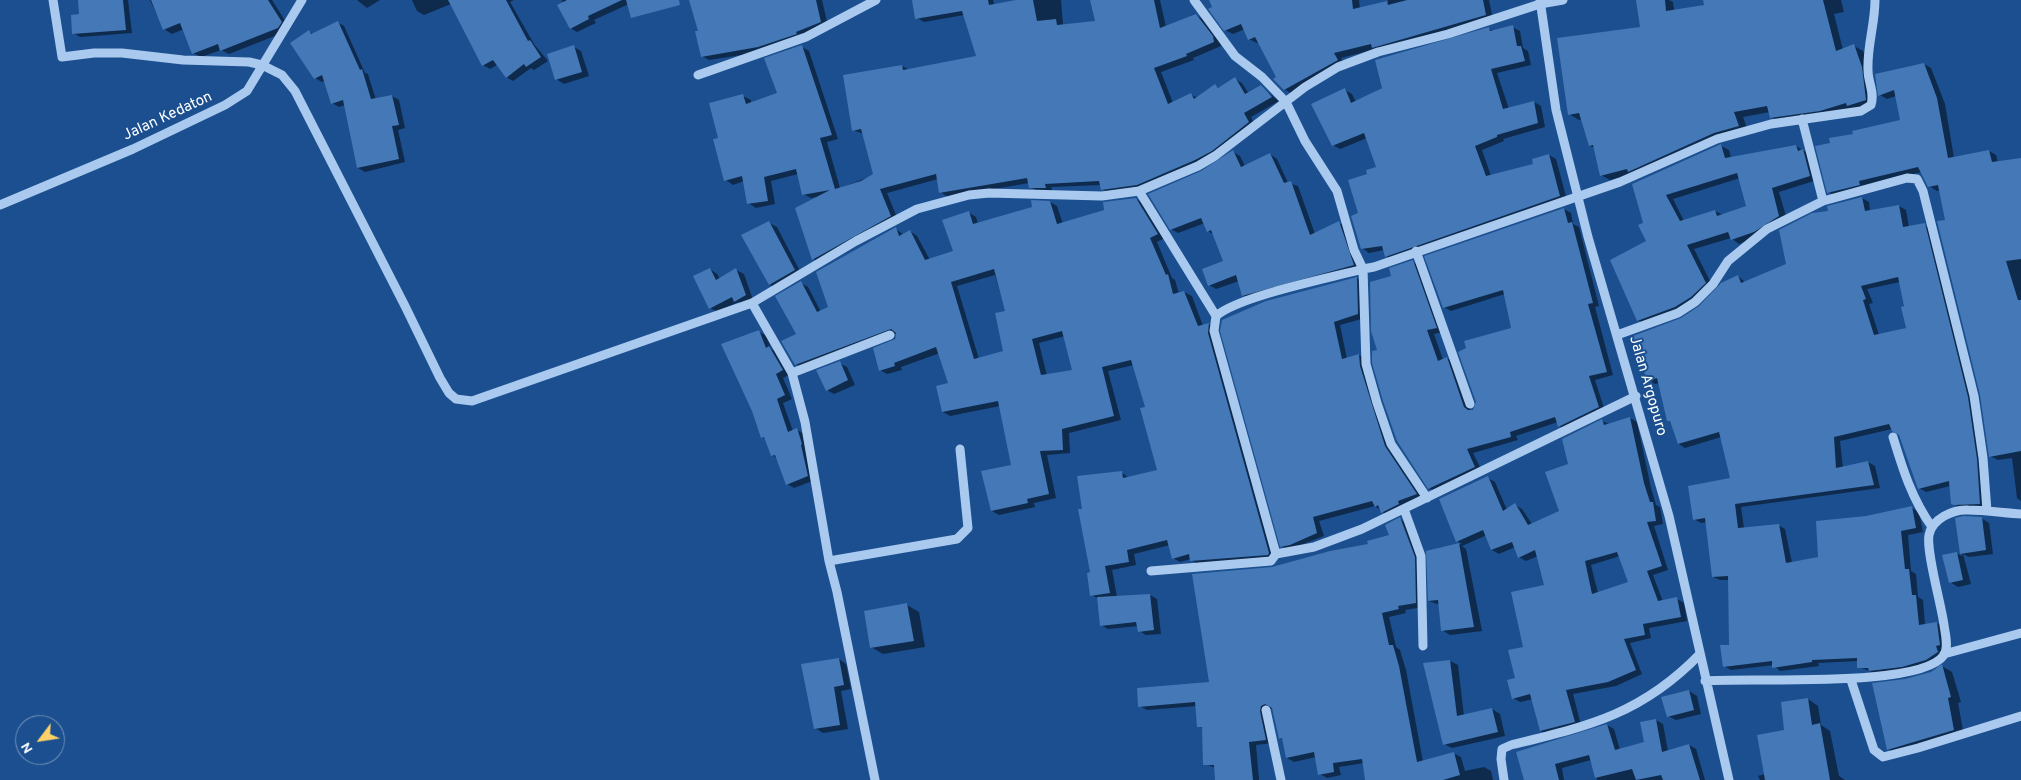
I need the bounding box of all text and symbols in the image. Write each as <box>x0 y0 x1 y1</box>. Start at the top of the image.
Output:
street label: Jalan Kedaton <box>121 88 215 146</box>
street label: Jalan Argopuro <box>1624 334 1670 438</box>
north arrow <box>15 715 65 765</box>
text: N <box>18 739 37 756</box>

